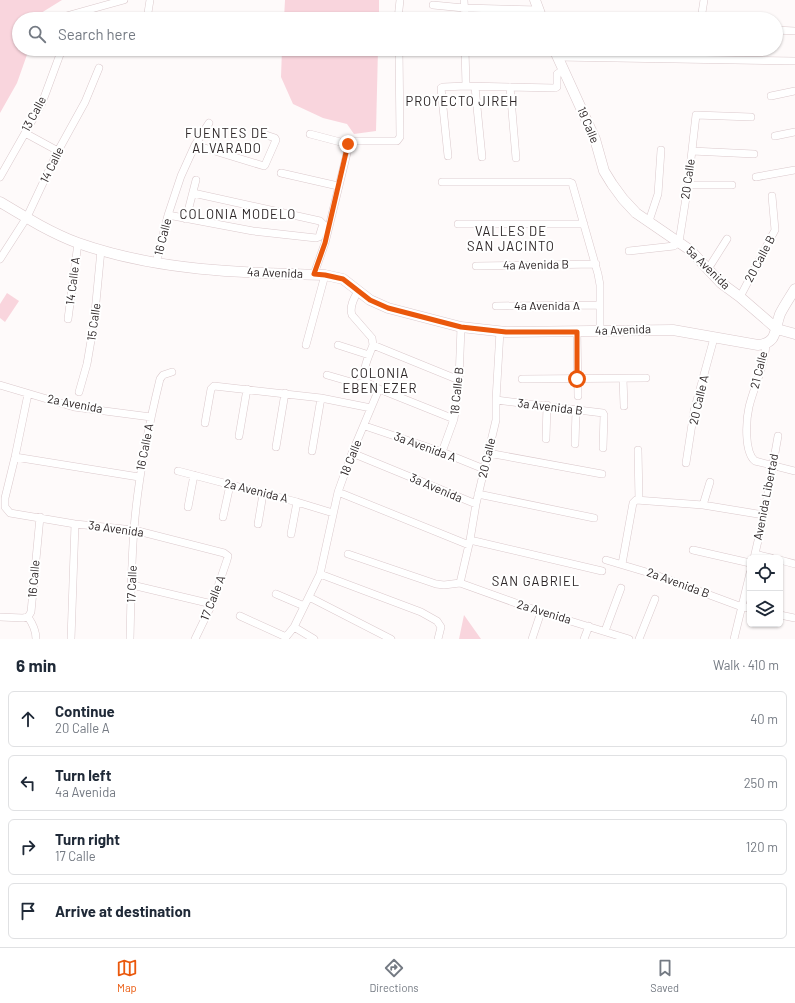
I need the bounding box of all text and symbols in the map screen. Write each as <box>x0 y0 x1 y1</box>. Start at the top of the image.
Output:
search box <box>12 12 783 56</box>
icon: search <box>26 23 48 45</box>
text: Search here <box>58 25 136 43</box>
street label: 13 Calle <box>18 93 48 134</box>
district label: PROYECTO JIREH <box>405 93 519 109</box>
street label: 19 Calle <box>575 104 603 145</box>
district label: FUENTES DE ALVARADO <box>185 125 269 156</box>
route end <box>339 135 357 153</box>
street label: 14 Calle <box>36 144 66 185</box>
street label: 20 Calle <box>677 158 697 200</box>
district label: COLONIA MODELO <box>180 206 296 222</box>
street label: 16 Calle <box>151 217 173 257</box>
district label: VALLES DE SAN JACINTO <box>467 223 555 254</box>
street label: 20 Calle B <box>741 233 777 284</box>
street label: 5a Avenida <box>684 243 734 292</box>
street label: 14 Calle A <box>62 256 82 306</box>
street label: 4a Avenida B <box>503 256 569 272</box>
street label: 4a Avenida <box>247 264 303 280</box>
street label: 4a Avenida A <box>514 298 580 312</box>
street label: 15 Calle <box>83 302 103 342</box>
street label: 4a Avenida <box>595 321 651 337</box>
street label: 21 Calle <box>747 350 769 390</box>
district label: COLONIA EBEN EZER <box>342 365 418 396</box>
street label: 18 Calle B <box>447 366 465 416</box>
route start <box>568 370 586 388</box>
street label: 20 Calle A <box>686 374 711 426</box>
street label: 2a Avenida <box>46 391 104 415</box>
street label: 3a Avenida B <box>517 395 584 417</box>
street label: 16 Calle A <box>133 422 155 472</box>
street label: 3a Avenida A <box>392 428 458 464</box>
street label: 20 Calle <box>475 436 497 479</box>
street label: 18 Calle <box>336 437 364 478</box>
street label: Avenida Libertad <box>750 452 780 541</box>
street label: 3a Avenida <box>408 470 465 504</box>
street label: 2a Avenida A <box>223 475 290 505</box>
street label: 3a Avenida <box>88 517 145 539</box>
map controls <box>747 555 783 627</box>
button: locate <box>747 555 783 591</box>
street label: 16 Calle <box>24 559 42 598</box>
street label: 2a Avenida B <box>645 564 712 600</box>
street label: 17 Calle <box>123 565 139 603</box>
street label: 17 Calle A <box>197 573 227 622</box>
district label: SAN GABRIEL <box>492 573 580 589</box>
button: layers <box>747 591 783 627</box>
street label: 2a Avenida <box>515 596 573 626</box>
text: 6 min <box>16 655 56 675</box>
text: Walk · 410 m <box>713 657 779 673</box>
text: Continue <box>55 702 115 720</box>
icon: ahead <box>17 708 39 730</box>
text: 40 m <box>750 711 778 727</box>
text: 20 Calle A <box>55 720 110 736</box>
text: Turn left <box>55 766 111 784</box>
icon: left <box>17 772 39 794</box>
text: 250 m <box>744 775 778 791</box>
text: 4a Avenida <box>55 784 116 800</box>
text: Turn right <box>55 830 120 848</box>
icon: right <box>17 836 39 858</box>
text: 120 m <box>746 839 778 855</box>
text: 17 Calle <box>55 848 96 864</box>
icon: arrive <box>17 900 39 922</box>
text: Arrive at destination <box>55 902 191 920</box>
tab: Map <box>116 957 138 994</box>
tab: Directions <box>369 957 419 994</box>
tab: Saved <box>650 957 679 994</box>

